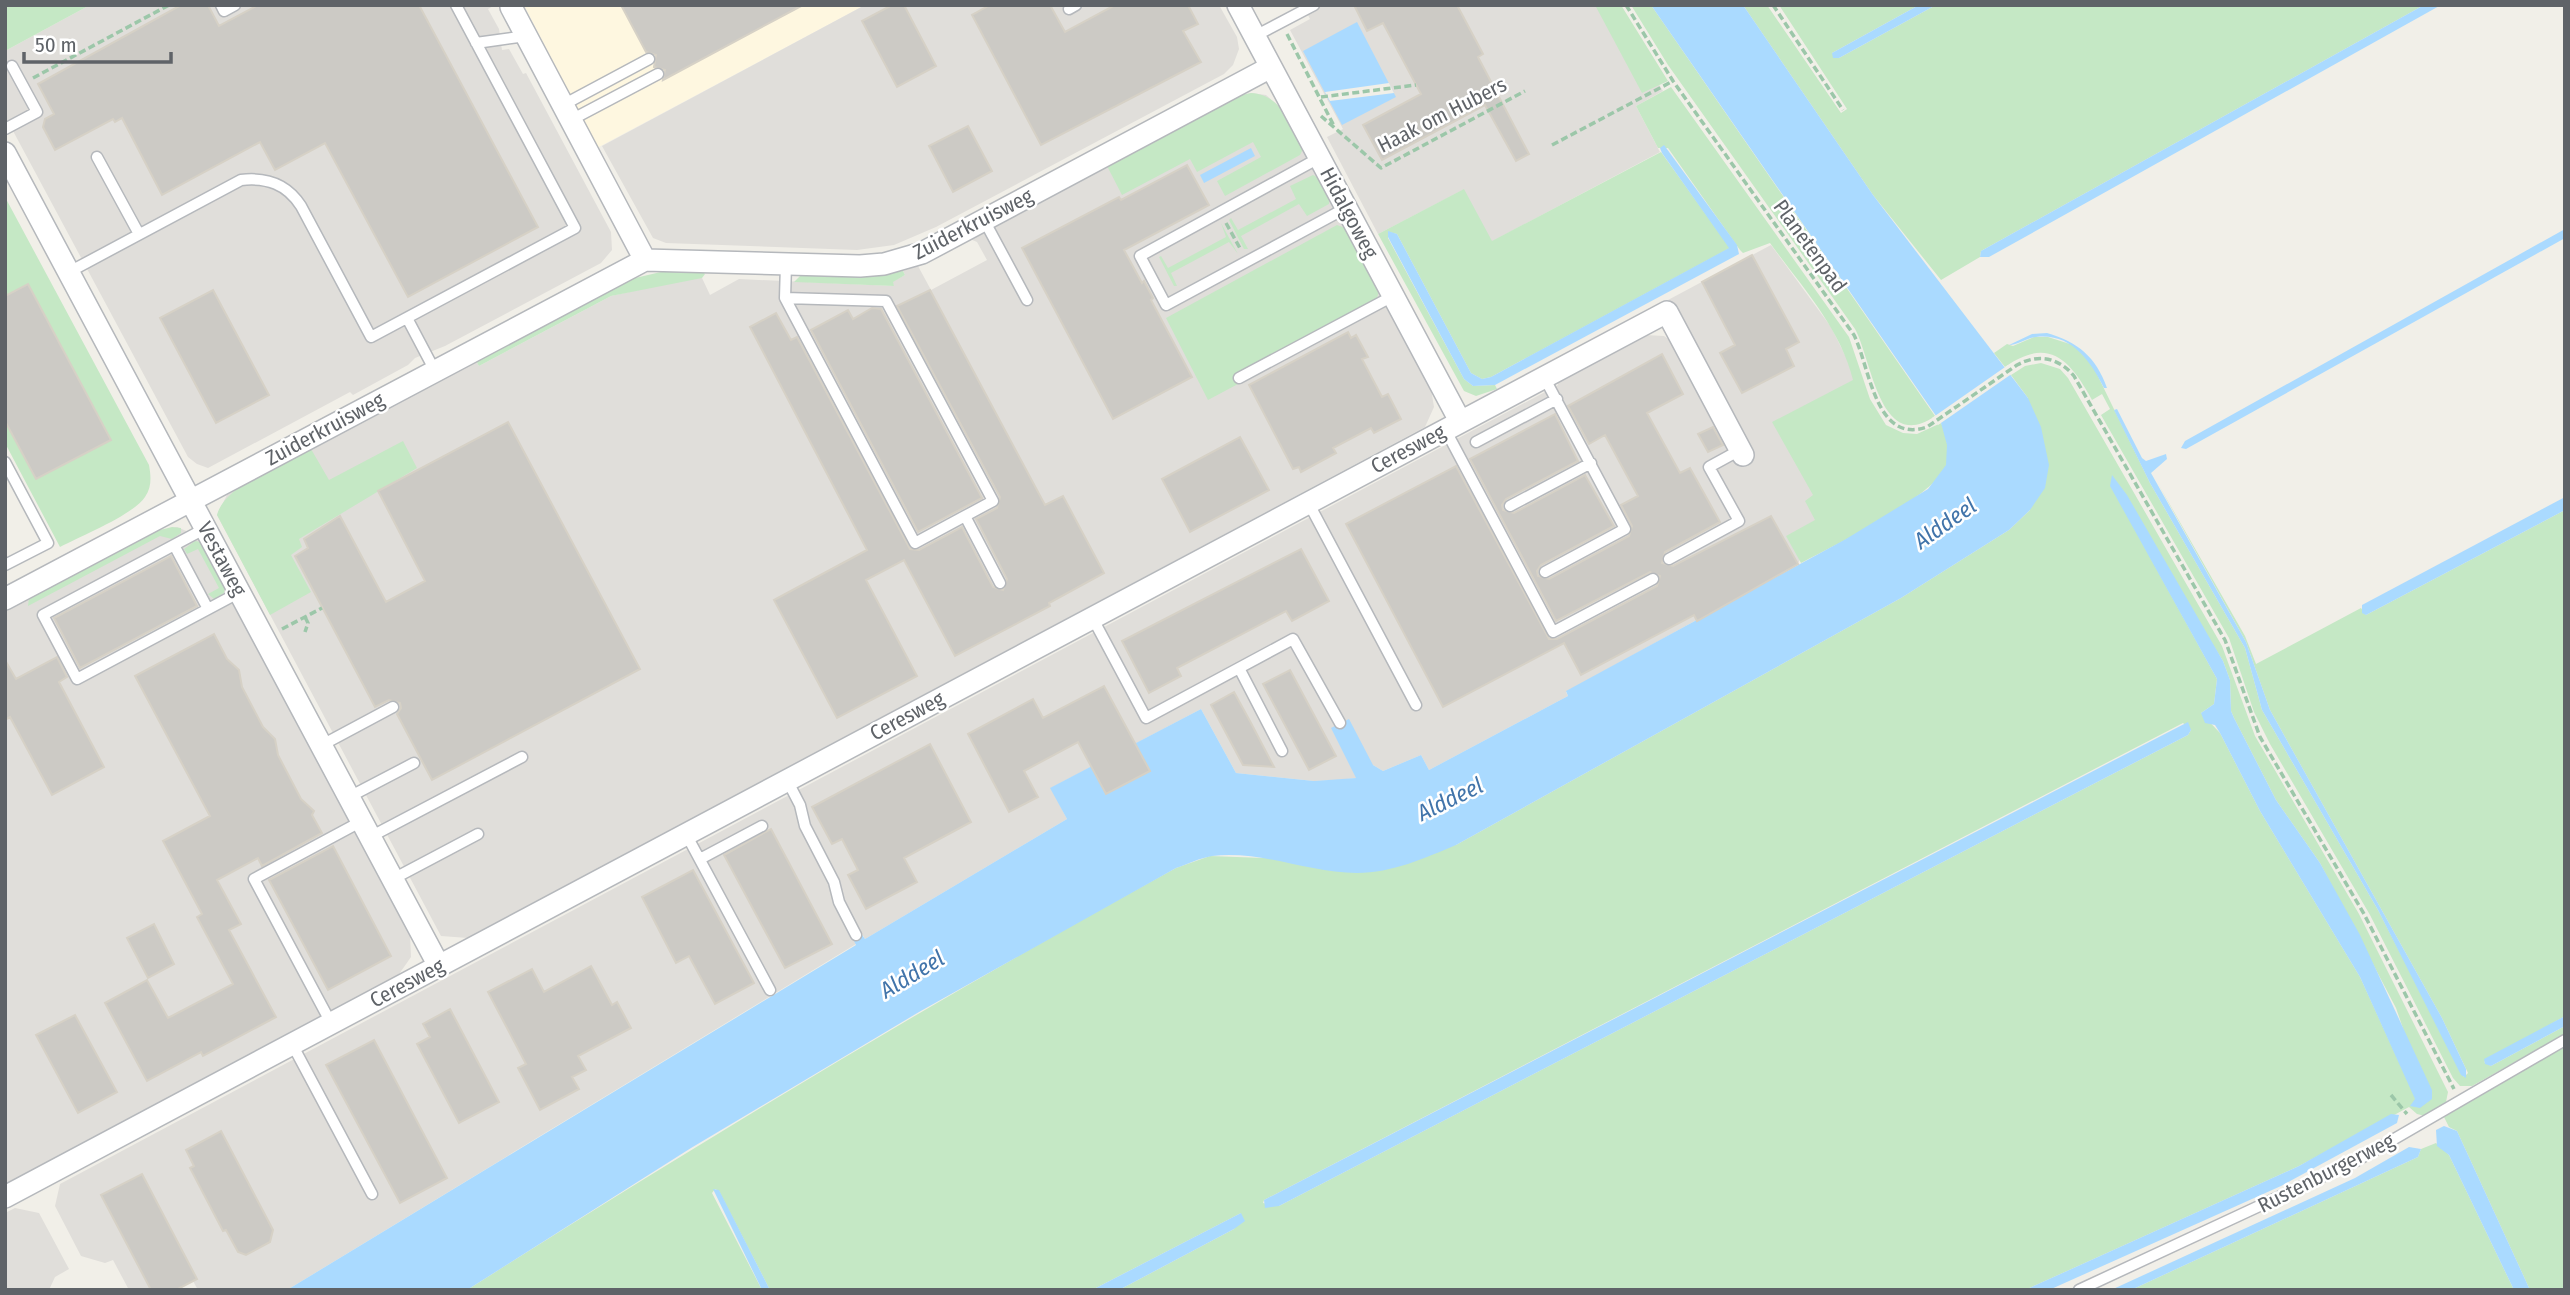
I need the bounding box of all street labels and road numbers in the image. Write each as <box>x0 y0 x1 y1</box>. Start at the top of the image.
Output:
street label: Haak om Hubers <box>1373 71 1511 159</box>
street label: Hidalgoweg <box>1314 163 1384 263</box>
street label: Zuiderkruisweg <box>909 183 1037 265</box>
street label: Planetenpad <box>1768 194 1852 298</box>
street label: Zuiderkruisweg <box>261 387 389 471</box>
street label: Ceresweg <box>1366 419 1450 479</box>
street label: Vestaweg <box>192 517 252 601</box>
street label: Ceresweg <box>865 686 949 746</box>
street label: Ceresweg <box>365 953 449 1013</box>
street label: Rustenburgerweg <box>2253 1127 2399 1219</box>

